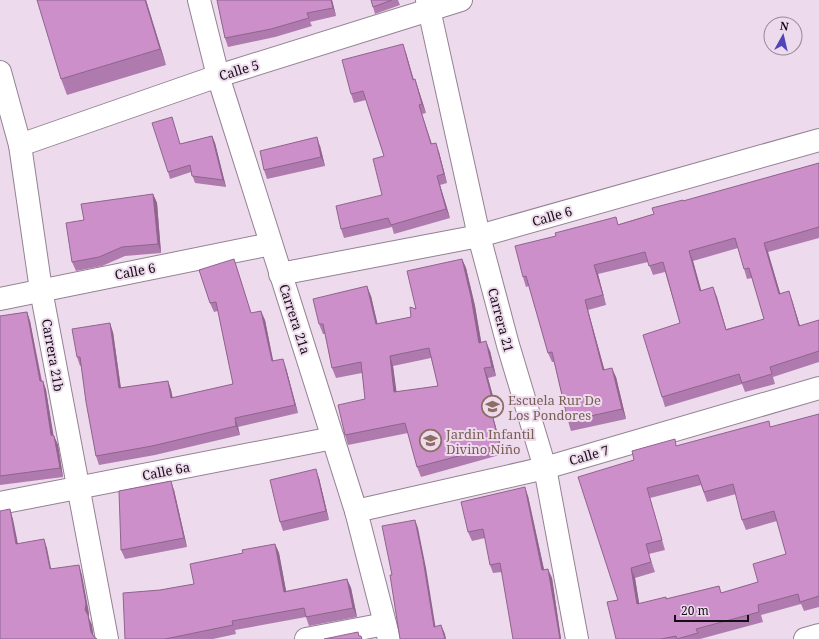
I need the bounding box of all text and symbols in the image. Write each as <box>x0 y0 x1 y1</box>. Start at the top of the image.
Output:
north arrow <box>763 16 803 56</box>
text: N <box>779 18 790 34</box>
street label: Calle 5 <box>217 55 261 85</box>
street label: Calle 6 <box>530 202 574 230</box>
street label: Calle 6 <box>113 258 157 284</box>
street label: Carrera 21a <box>275 282 315 356</box>
street label: Carrera 21 <box>484 286 518 354</box>
street label: Carrera 21b <box>38 317 68 393</box>
place label: Escuela Rur De Los Pondores <box>508 391 601 424</box>
school or university icon: Escuela Rur De Los Pondores <box>479 394 505 420</box>
place label: Jardin Infantil Divino Niño <box>445 425 534 458</box>
school or university icon: Jardin Infantil Divino Niño <box>417 428 443 454</box>
street label: Calle 7 <box>567 441 611 469</box>
street label: Calle 6a <box>141 458 191 484</box>
scale bar <box>675 597 748 623</box>
text: 20 m <box>681 602 709 619</box>

